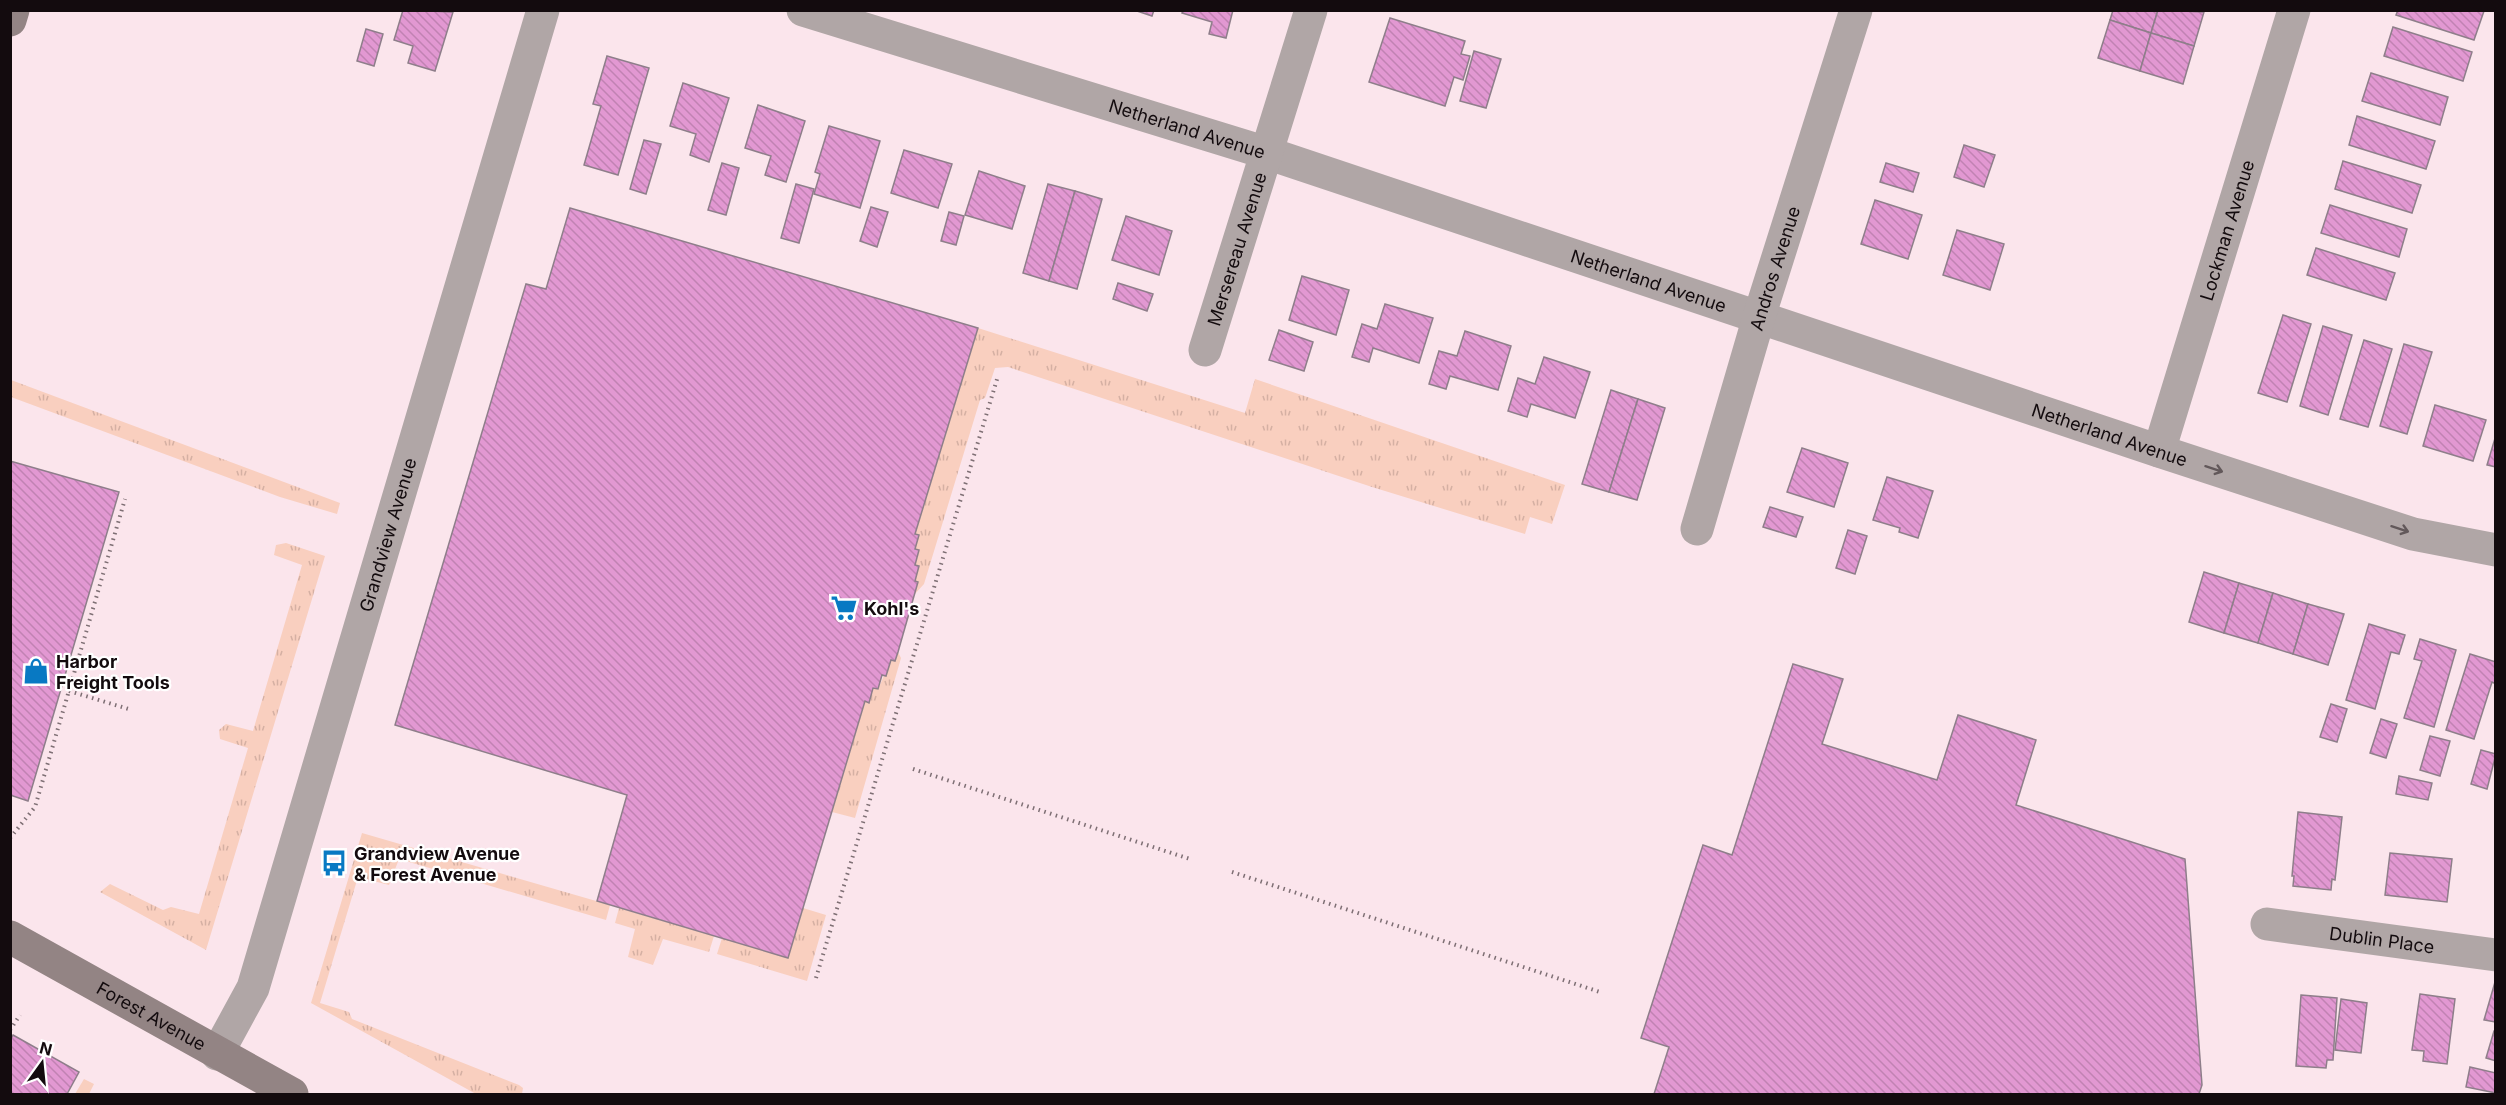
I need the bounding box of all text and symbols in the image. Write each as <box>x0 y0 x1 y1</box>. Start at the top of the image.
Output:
street label: Netherland Avenue <box>1106 94 1268 162</box>
street label: Lockman Avenue <box>2195 157 2258 303</box>
street label: Mersereau Avenue <box>1203 169 1270 328</box>
street label: Andros Avenue <box>1745 203 1804 333</box>
street label: Netherland Avenue <box>1568 245 1729 316</box>
street label: Netherland Avenue <box>2029 399 2190 470</box>
street label: Grandview Avenue <box>355 455 420 614</box>
one-way arrow <box>2204 464 2223 475</box>
one-way arrow <box>2390 524 2409 535</box>
supermarket icon: Kohl's <box>829 593 859 623</box>
place label: Kohl's <box>864 598 919 619</box>
place label: Harbor Freight Tools <box>56 651 170 693</box>
shop icon: Harbor Freight Tools <box>21 656 51 686</box>
place label: Grandview Avenue & Forest Avenue <box>354 843 520 885</box>
bus stop icon: Grandview Avenue & Forest Avenue <box>319 848 349 878</box>
street label: Dublin Place <box>2328 922 2436 957</box>
street label: Forest Avenue <box>93 977 210 1055</box>
north arrow <box>12 1033 72 1093</box>
text: N <box>37 1037 54 1060</box>

